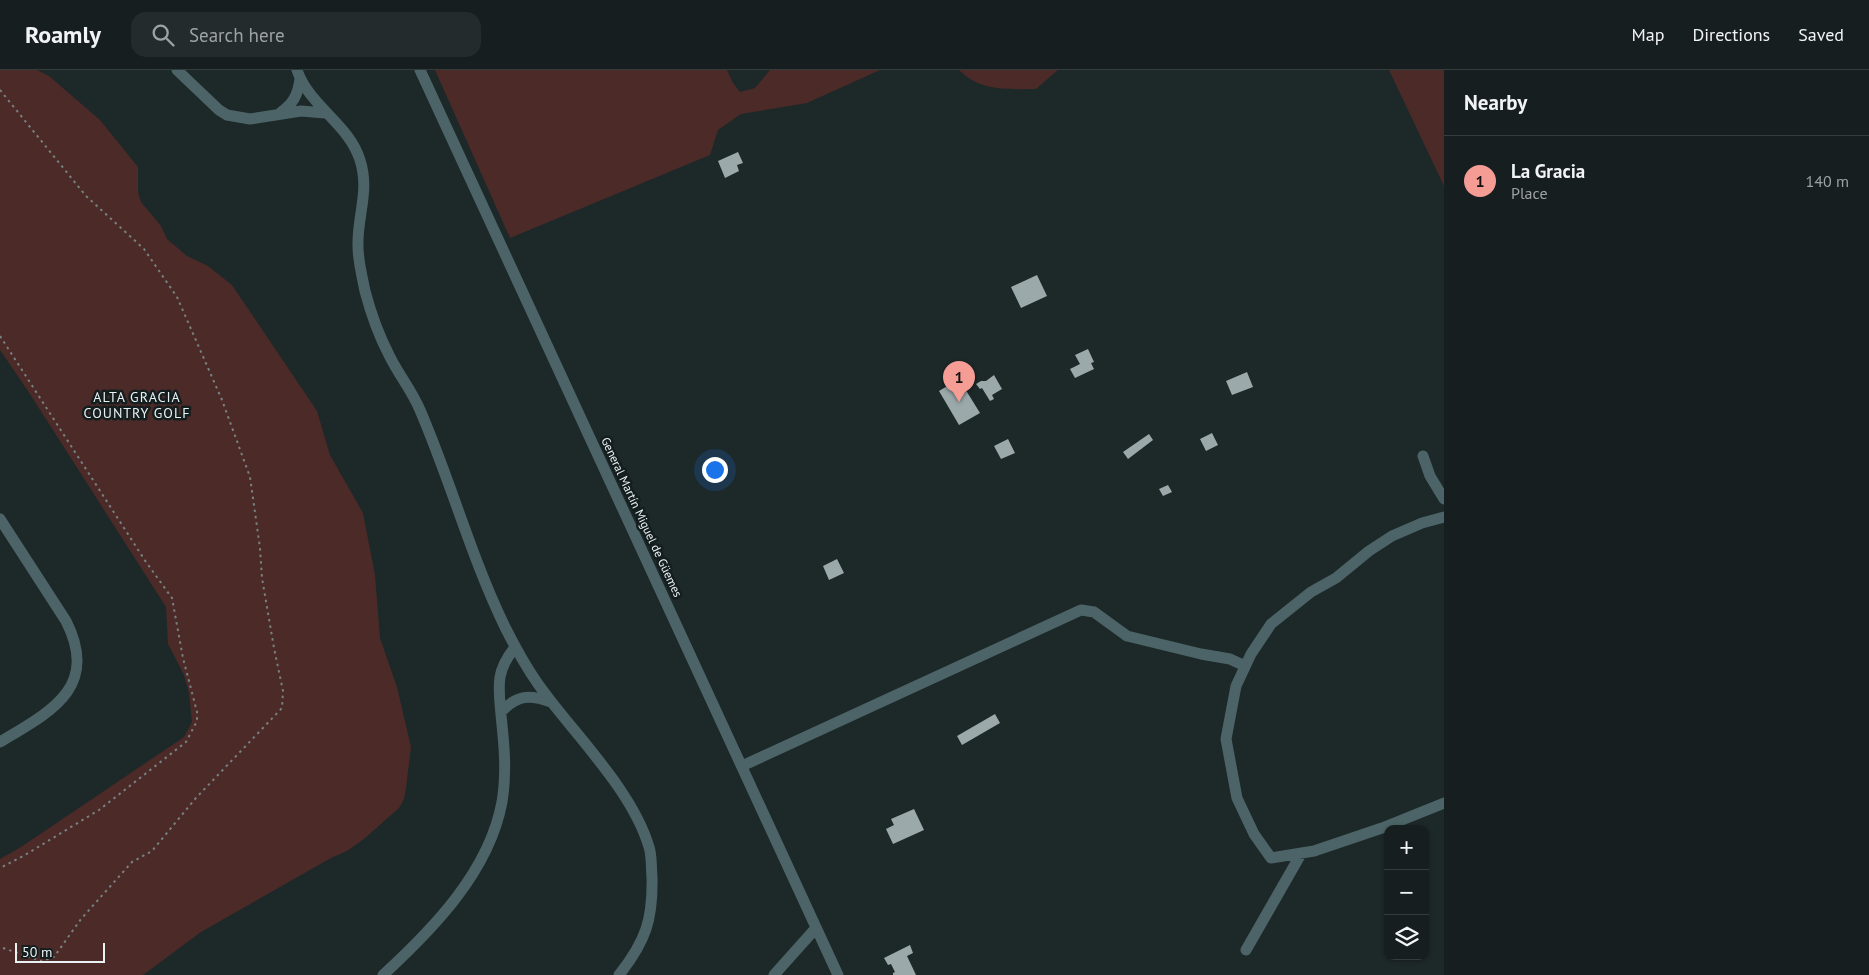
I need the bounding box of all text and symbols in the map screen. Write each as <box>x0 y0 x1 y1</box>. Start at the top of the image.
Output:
search box <box>131 12 481 57</box>
text: Roamly <box>25 19 101 50</box>
icon: search <box>149 21 177 49</box>
text: Search here <box>189 23 285 47</box>
text: Map <box>1632 23 1664 46</box>
text: Directions <box>1692 23 1770 46</box>
text: Saved <box>1798 23 1844 46</box>
text: Nearby <box>1464 89 1527 116</box>
text: La Gracia <box>1511 159 1585 183</box>
text: 1 <box>1475 171 1485 191</box>
text: 140 m <box>1806 171 1849 191</box>
text: Place <box>1511 183 1548 203</box>
pin: 1 <box>943 361 975 402</box>
district label: ALTA GRACIA COUNTRY GOLF <box>84 388 190 422</box>
street label: General Martín Miguel de Güemes <box>598 435 686 599</box>
your location <box>702 457 728 483</box>
map controls <box>1384 825 1429 960</box>
button: + <box>1384 825 1429 870</box>
button: − <box>1384 870 1429 915</box>
button: layers <box>1384 915 1429 960</box>
scale bar <box>15 940 105 963</box>
text: 50 m <box>22 943 52 961</box>

